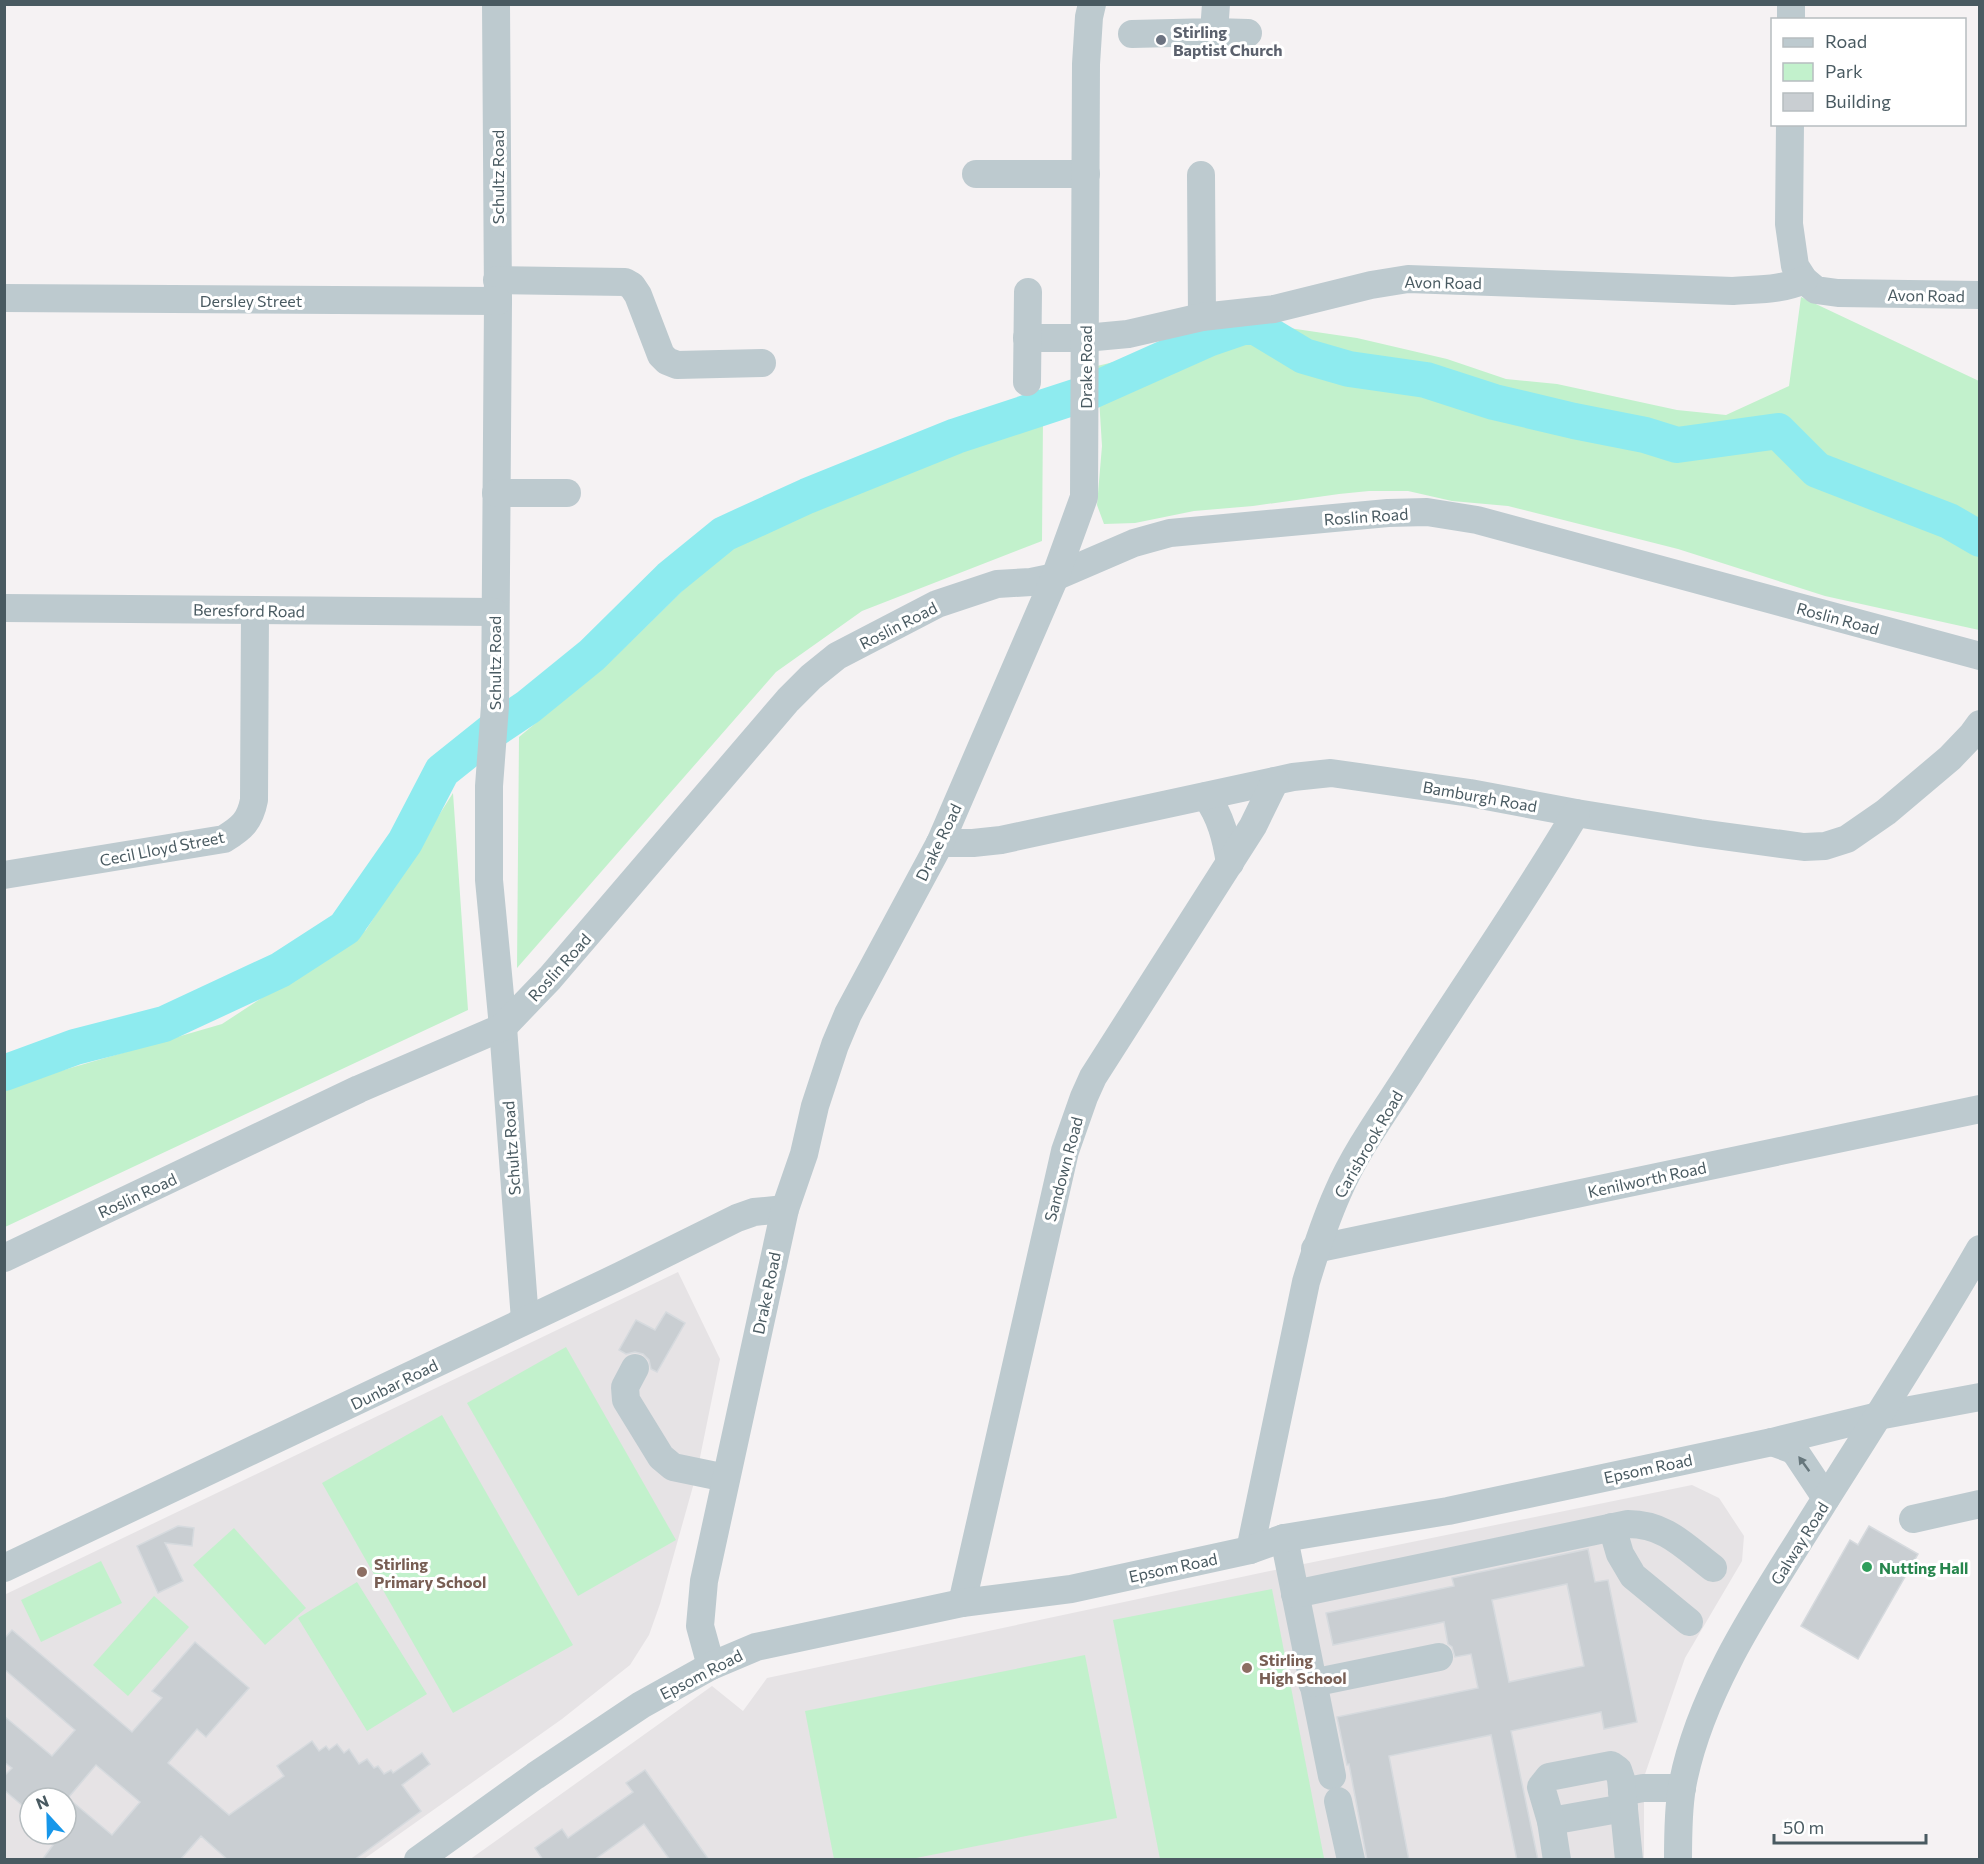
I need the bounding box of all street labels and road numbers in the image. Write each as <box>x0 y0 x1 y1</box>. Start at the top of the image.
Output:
street label: Schultz Road <box>488 130 507 224</box>
street label: Avon Road <box>1404 272 1482 292</box>
street label: Avon Road <box>1887 285 1965 305</box>
street label: Dersley Street <box>200 291 303 310</box>
street label: Drake Road <box>1076 325 1095 409</box>
street label: Roslin Road <box>1323 504 1409 528</box>
street label: Roslin Road <box>856 597 940 653</box>
street label: Roslin Road <box>1795 598 1881 638</box>
street label: Beresford Road <box>193 600 305 620</box>
street label: Schultz Road <box>485 616 504 710</box>
street label: Bamburgh Road <box>1421 777 1539 815</box>
street label: Drake Road <box>911 800 965 884</box>
street label: Cecil Lloyd Street <box>98 827 226 869</box>
street label: Roslin Road <box>524 929 594 1005</box>
street label: Carisbrook Road <box>1330 1087 1406 1201</box>
street label: Schultz Road <box>498 1100 524 1196</box>
street label: Sandown Road <box>1040 1114 1086 1224</box>
street label: Kenilworth Road <box>1586 1157 1708 1201</box>
street label: Roslin Road <box>95 1169 179 1221</box>
street label: Drake Road <box>748 1250 784 1336</box>
street label: Dunbar Road <box>347 1355 441 1413</box>
street label: Epsom Road <box>1602 1449 1694 1487</box>
street label: Galway Road <box>1766 1498 1832 1588</box>
street label: Epsom Road <box>1127 1548 1219 1586</box>
street label: Epsom Road <box>657 1645 745 1703</box>

